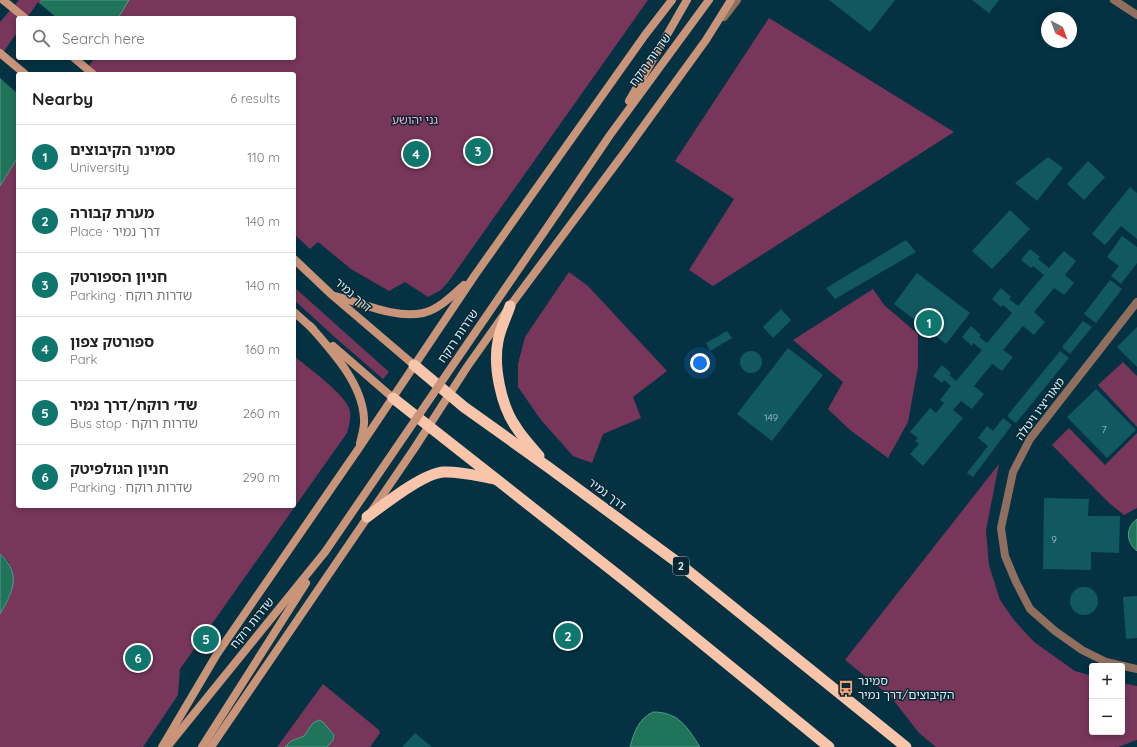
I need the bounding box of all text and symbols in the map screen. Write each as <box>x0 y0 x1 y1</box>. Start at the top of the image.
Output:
north arrow <box>1041 12 1077 48</box>
search box <box>16 16 296 60</box>
icon: search <box>30 27 52 49</box>
text: Search here <box>62 29 145 48</box>
street label: שדרות רוקח <box>625 30 674 89</box>
text: Nearby <box>32 88 93 109</box>
text: 6 results <box>230 90 280 106</box>
park label: גני יהושע <box>392 112 439 127</box>
pin: 3 <box>465 136 491 166</box>
pin: 4 <box>403 139 429 169</box>
text: סמינר הקיבוצים <box>70 140 176 159</box>
text: 1 <box>42 149 48 165</box>
text: 110 m <box>247 149 280 165</box>
text: University <box>70 159 129 175</box>
text: מערת קבורה <box>70 203 154 222</box>
text: 2 <box>41 213 49 229</box>
text: 140 m <box>245 213 280 229</box>
text: Place · דרך נמיר <box>70 223 160 239</box>
text: חניון הספורטק <box>70 267 167 286</box>
street label: דרך נמיר <box>332 275 375 315</box>
text: 3 <box>42 277 48 293</box>
text: 140 m <box>245 277 280 293</box>
text: Parking · שדרות רוקח <box>70 287 192 303</box>
street label: שדרות רוקח <box>434 306 481 365</box>
pin: 1 <box>916 308 942 338</box>
text: ספורטק צפון <box>70 332 154 351</box>
text: 4 <box>41 341 49 357</box>
text: 160 m <box>245 341 280 357</box>
text: Park <box>70 351 98 367</box>
your location <box>690 353 710 373</box>
street label: מאוריציו ויטלה <box>1012 374 1067 443</box>
text: שד׳ רוקח/דרך נמיר <box>70 395 198 414</box>
text: 5 <box>41 405 49 421</box>
text: 260 m <box>243 405 280 421</box>
house number: 149 <box>764 411 779 424</box>
text: Bus stop · שדרות רוקח <box>70 415 198 431</box>
house number: 7 <box>1101 423 1107 436</box>
text: חניון הגולפיטק <box>70 459 169 478</box>
text: 6 <box>41 469 49 485</box>
text: 290 m <box>242 469 280 485</box>
street label: דרך נמיר <box>585 474 630 513</box>
text: Parking · שדרות רוקח <box>70 479 192 495</box>
house number: 9 <box>1051 533 1057 546</box>
road number: 2 <box>673 557 689 575</box>
street label: שדרות רוקח <box>226 594 277 651</box>
pin: 2 <box>555 621 581 651</box>
pin: 5 <box>193 624 219 654</box>
pin: 6 <box>125 643 151 673</box>
map controls <box>1089 663 1125 735</box>
button: + <box>1089 663 1125 699</box>
place label: סמינר הקיבוצים/דרך נמיר <box>858 673 954 702</box>
bus stop icon: סמינר הקיבוצים/דרך נמיר <box>837 679 855 697</box>
button: − <box>1089 699 1125 735</box>

